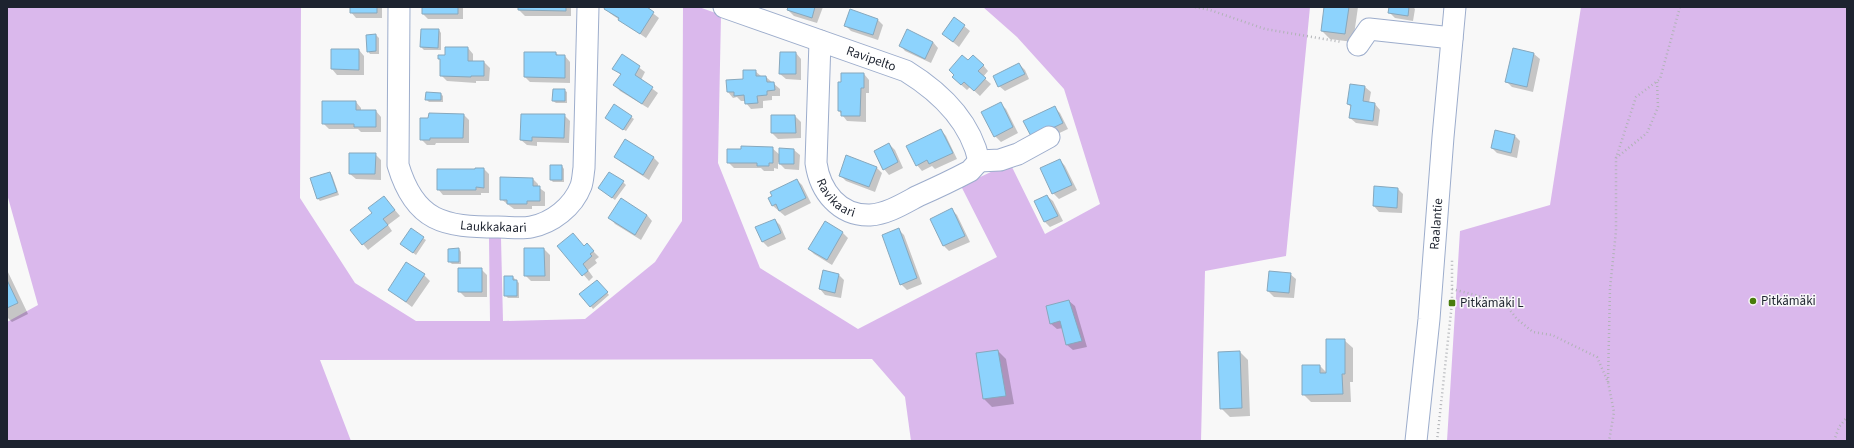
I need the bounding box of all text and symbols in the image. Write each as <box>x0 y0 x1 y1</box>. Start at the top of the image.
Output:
street label: Ravipelto <box>844 42 898 76</box>
street label: Ravikaari <box>812 176 857 222</box>
street label: Raalantie <box>1425 198 1447 250</box>
street label: Laukkakaari <box>459 216 527 237</box>
place label: Pitkämäki <box>1761 292 1816 310</box>
place label: Pitkämäki L <box>1460 294 1524 312</box>
marker: Pitkämäki <box>1748 296 1758 306</box>
marker: Pitkämäki L <box>1447 298 1457 308</box>

